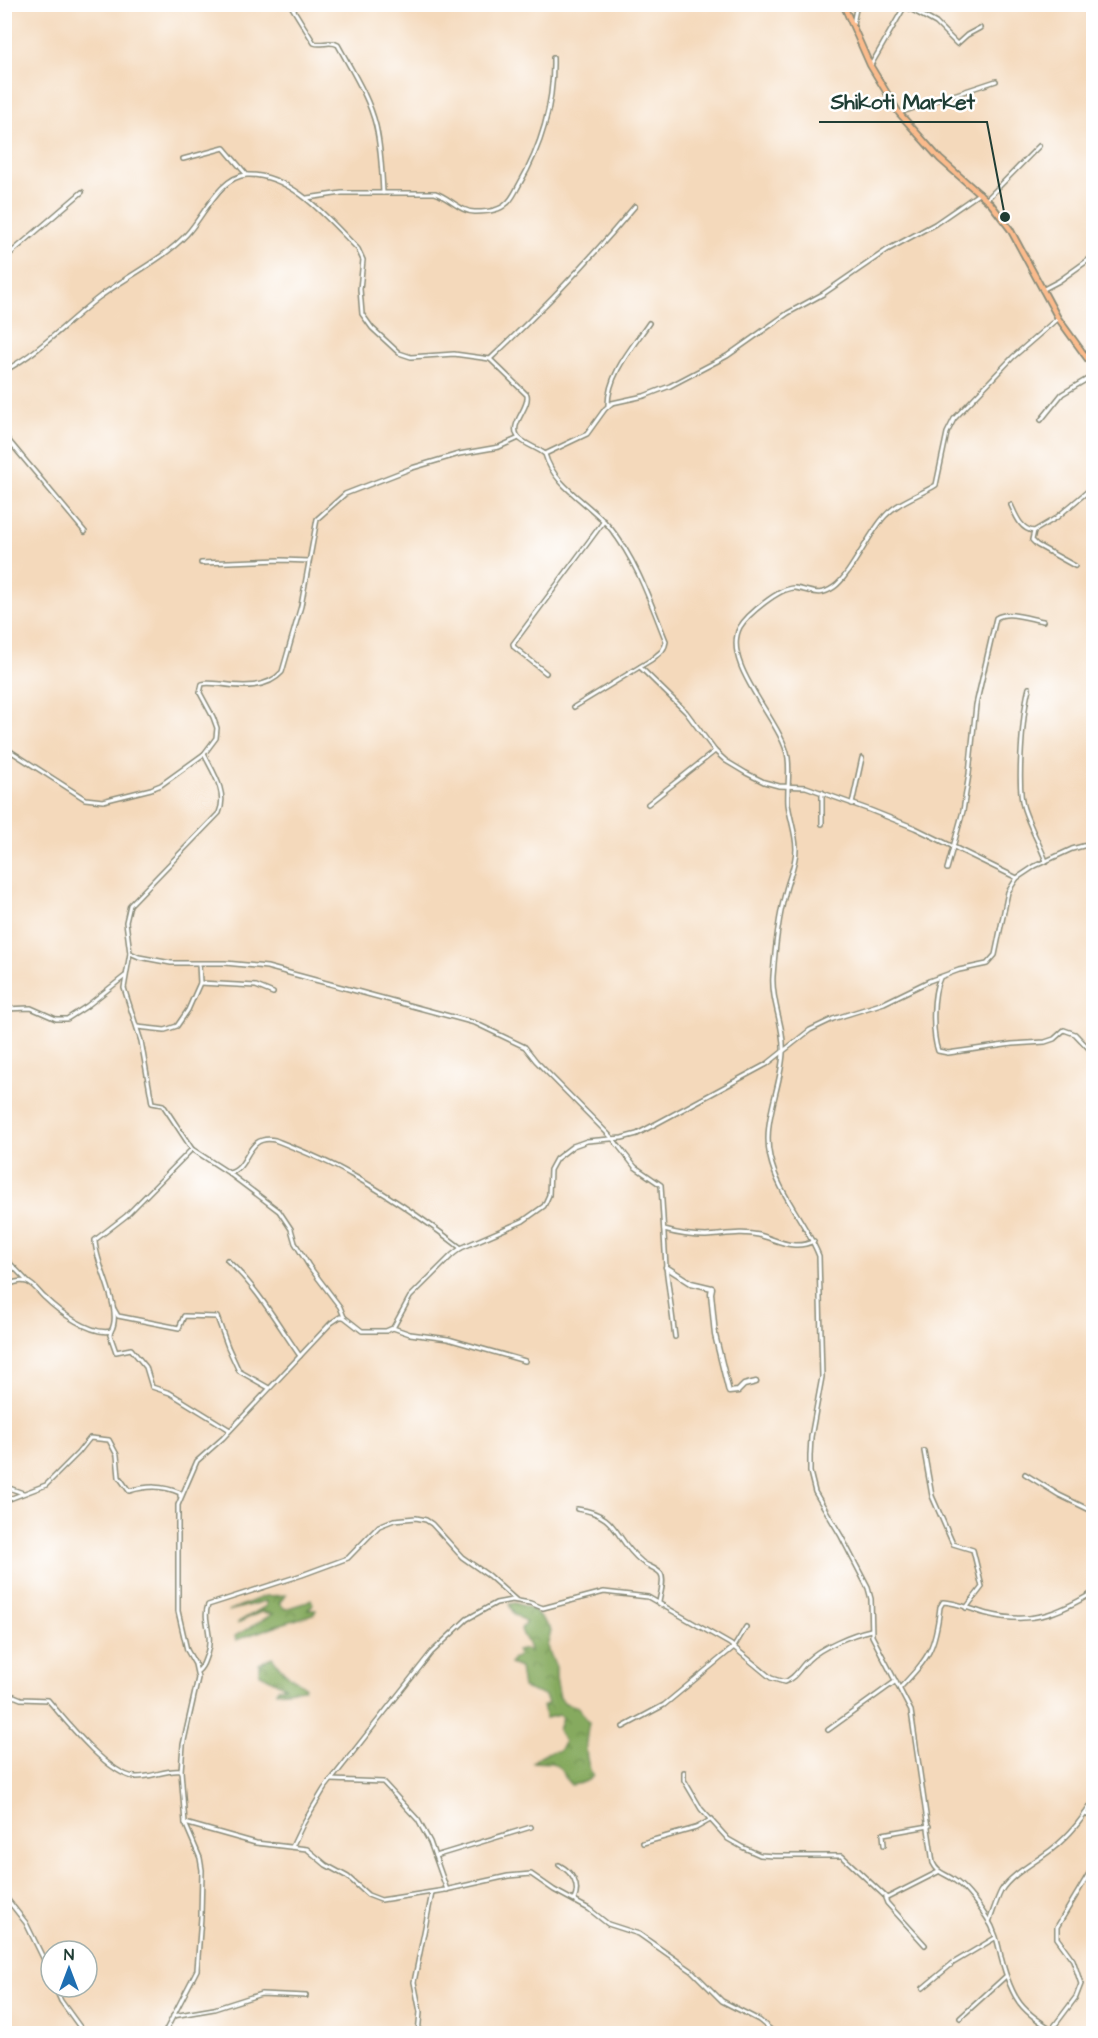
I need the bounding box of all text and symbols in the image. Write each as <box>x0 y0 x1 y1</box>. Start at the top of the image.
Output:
callout: Shikoti Market <box>819 83 987 122</box>
text: Shikoti Market <box>830 88 976 117</box>
north arrow <box>39 1939 99 1999</box>
text: N <box>64 1944 74 1966</box>

